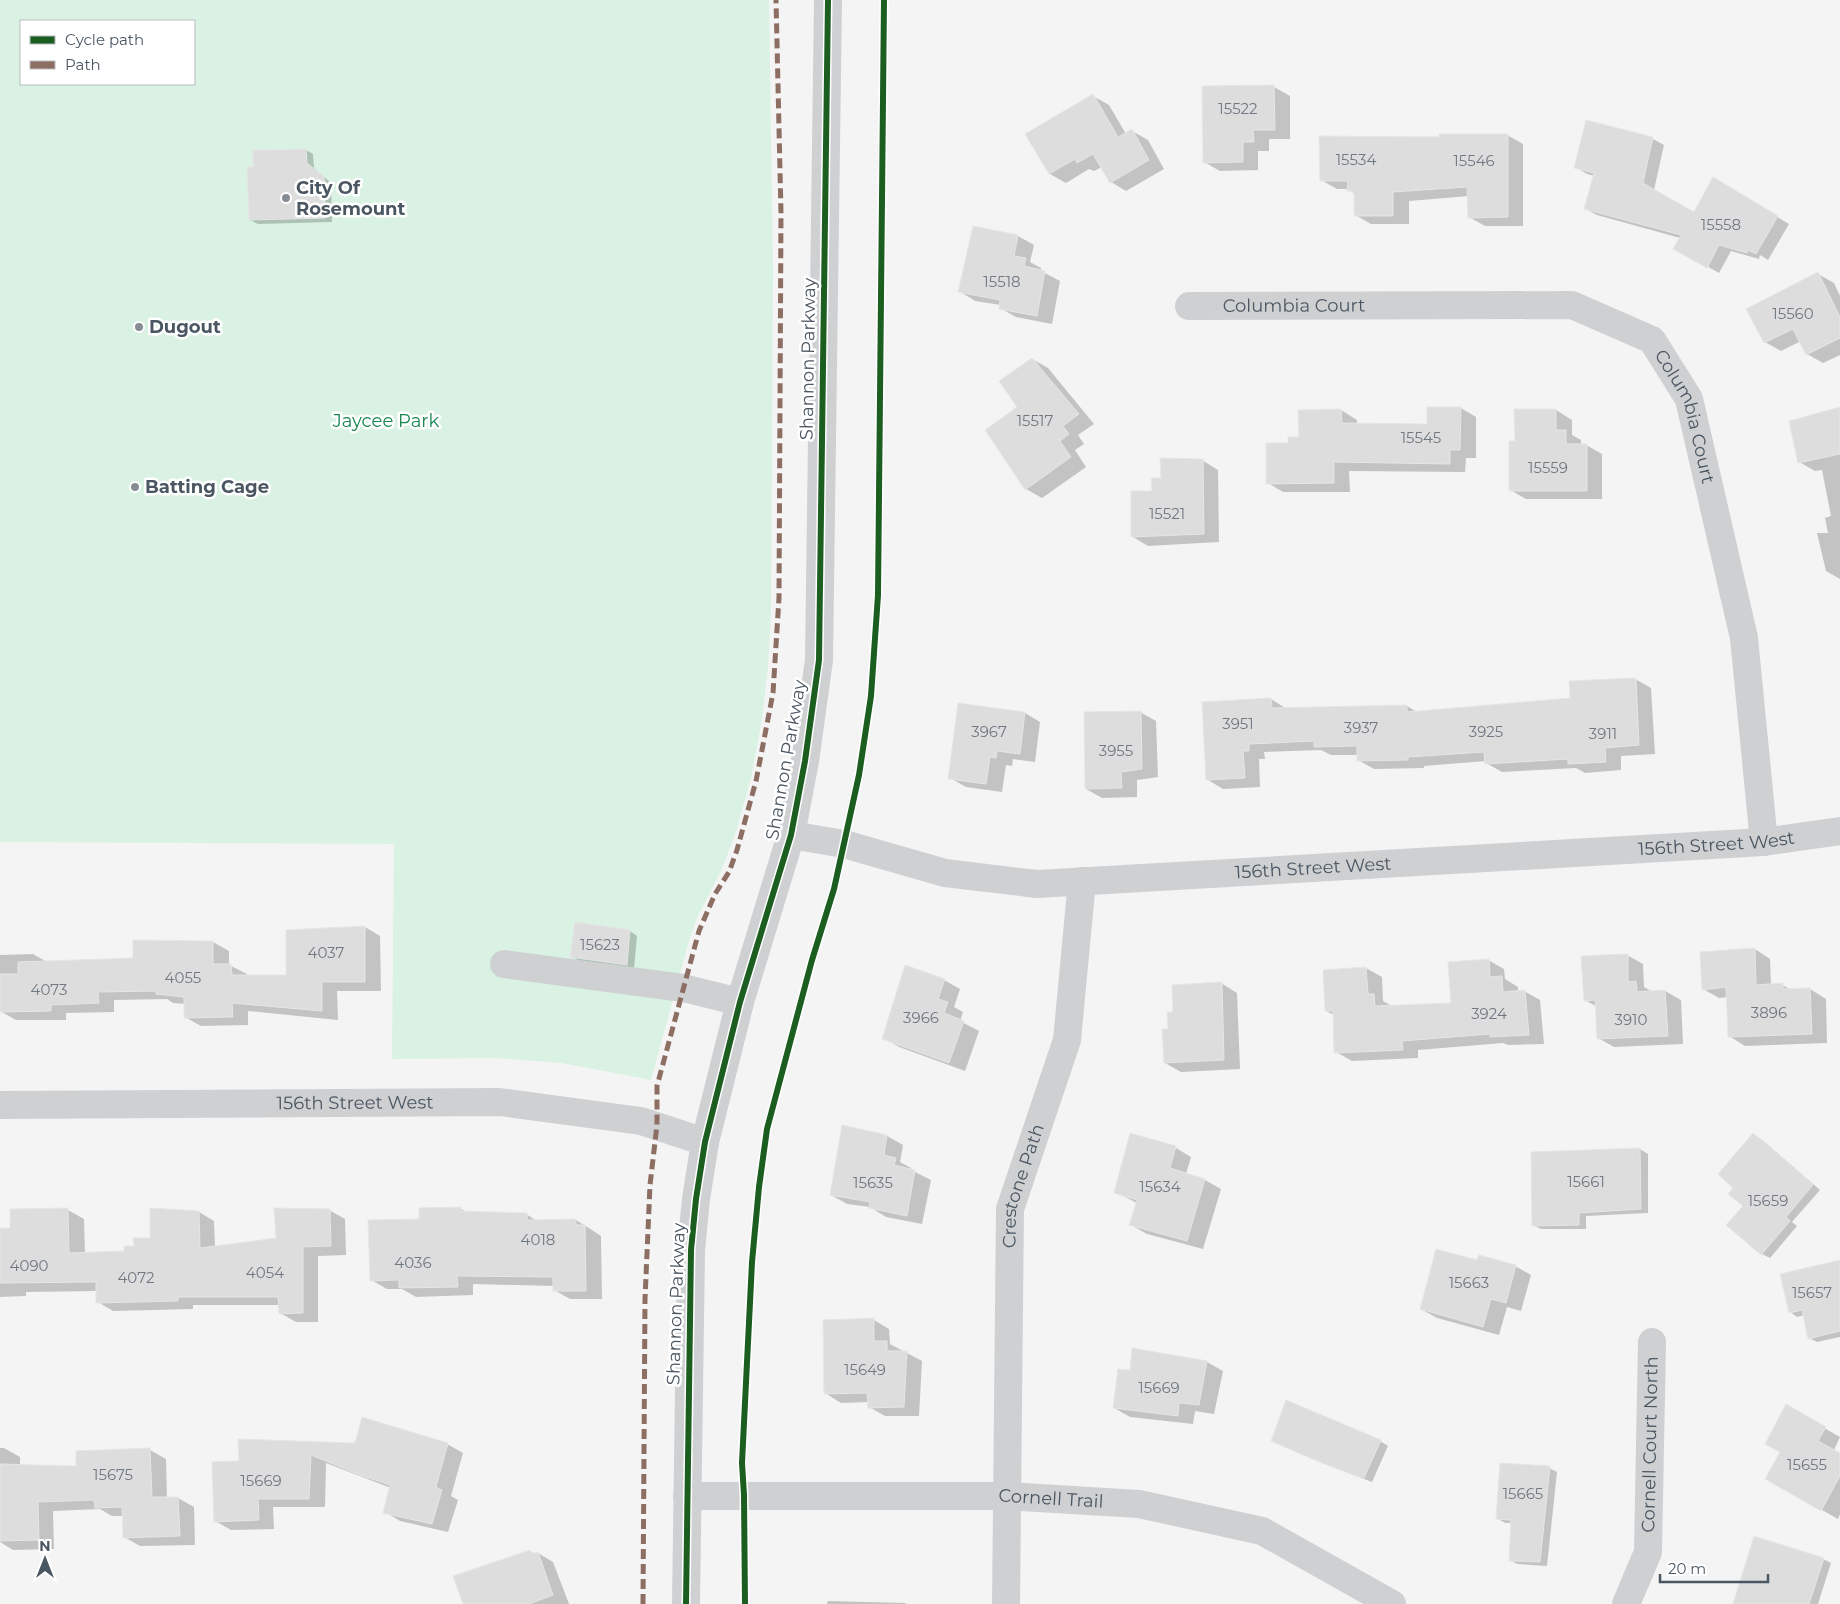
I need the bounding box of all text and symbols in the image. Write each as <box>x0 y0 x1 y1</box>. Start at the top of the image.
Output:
legend <box>20 20 195 85</box>
text: Cycle path <box>65 30 144 49</box>
text: Path <box>65 55 101 74</box>
house number: 15522 <box>1218 99 1258 118</box>
house number: 15534 <box>1336 150 1376 169</box>
house number: 15546 <box>1453 151 1495 170</box>
place label: City Of Rosemount <box>296 177 405 220</box>
marker: City Of Rosemount <box>280 192 292 204</box>
house number: 15558 <box>1701 215 1741 234</box>
house number: 15518 <box>983 272 1021 291</box>
street label: Shannon Parkway <box>796 277 820 440</box>
street label: Columbia Court <box>1223 295 1365 317</box>
house number: 15560 <box>1772 304 1814 323</box>
place label: Dugout <box>149 316 221 338</box>
marker: Dugout <box>133 321 145 333</box>
street label: Columbia Court <box>1650 345 1719 486</box>
park label: Jaycee Park <box>332 410 439 432</box>
house number: 15517 <box>1017 411 1053 430</box>
house number: 15545 <box>1401 428 1441 447</box>
house number: 15559 <box>1528 458 1568 477</box>
place label: Batting Cage <box>145 476 269 498</box>
marker: Batting Cage <box>129 481 141 493</box>
house number: 15521 <box>1149 504 1185 523</box>
street label: Shannon Parkway <box>761 678 811 842</box>
house number: 3951 <box>1222 714 1254 733</box>
house number: 3937 <box>1344 718 1378 737</box>
house number: 3967 <box>971 722 1007 741</box>
house number: 3925 <box>1469 722 1503 741</box>
house number: 3911 <box>1589 724 1617 743</box>
house number: 3955 <box>1099 741 1133 760</box>
street label: 156th Street West <box>1637 827 1796 860</box>
street label: 156th Street West <box>1234 853 1392 884</box>
house number: 15623 <box>580 935 620 954</box>
house number: 4037 <box>308 943 345 962</box>
house number: 4055 <box>165 968 201 987</box>
house number: 4073 <box>31 980 67 999</box>
house number: 3896 <box>1751 1003 1787 1022</box>
house number: 3924 <box>1471 1004 1507 1023</box>
house number: 3966 <box>903 1008 939 1027</box>
house number: 3910 <box>1615 1010 1648 1029</box>
street label: 156th Street West <box>276 1091 434 1114</box>
street label: Crestone Path <box>999 1121 1049 1248</box>
house number: 15661 <box>1567 1172 1605 1191</box>
house number: 15635 <box>853 1173 893 1192</box>
house number: 15634 <box>1139 1177 1181 1196</box>
house number: 15659 <box>1748 1191 1788 1210</box>
street label: Shannon Parkway <box>662 1222 690 1386</box>
house number: 4018 <box>521 1230 555 1249</box>
house number: 4036 <box>394 1253 432 1272</box>
house number: 4090 <box>10 1256 49 1275</box>
house number: 4054 <box>246 1263 284 1282</box>
house number: 4072 <box>117 1268 155 1287</box>
house number: 15663 <box>1449 1273 1489 1292</box>
house number: 15657 <box>1792 1283 1832 1302</box>
street label: Cornell Court North <box>1637 1356 1663 1533</box>
house number: 15649 <box>844 1360 886 1379</box>
house number: 15669 <box>1138 1378 1180 1397</box>
house number: 15655 <box>1787 1455 1827 1474</box>
house number: 15675 <box>93 1465 133 1484</box>
house number: 15669 <box>240 1471 282 1490</box>
house number: 15665 <box>1503 1484 1543 1503</box>
street label: Cornell Trail <box>998 1485 1104 1513</box>
north arrow <box>20 1534 70 1584</box>
text: N <box>39 1537 51 1555</box>
scale bar <box>1660 1552 1768 1584</box>
text: 20 m <box>1668 1559 1706 1578</box>

